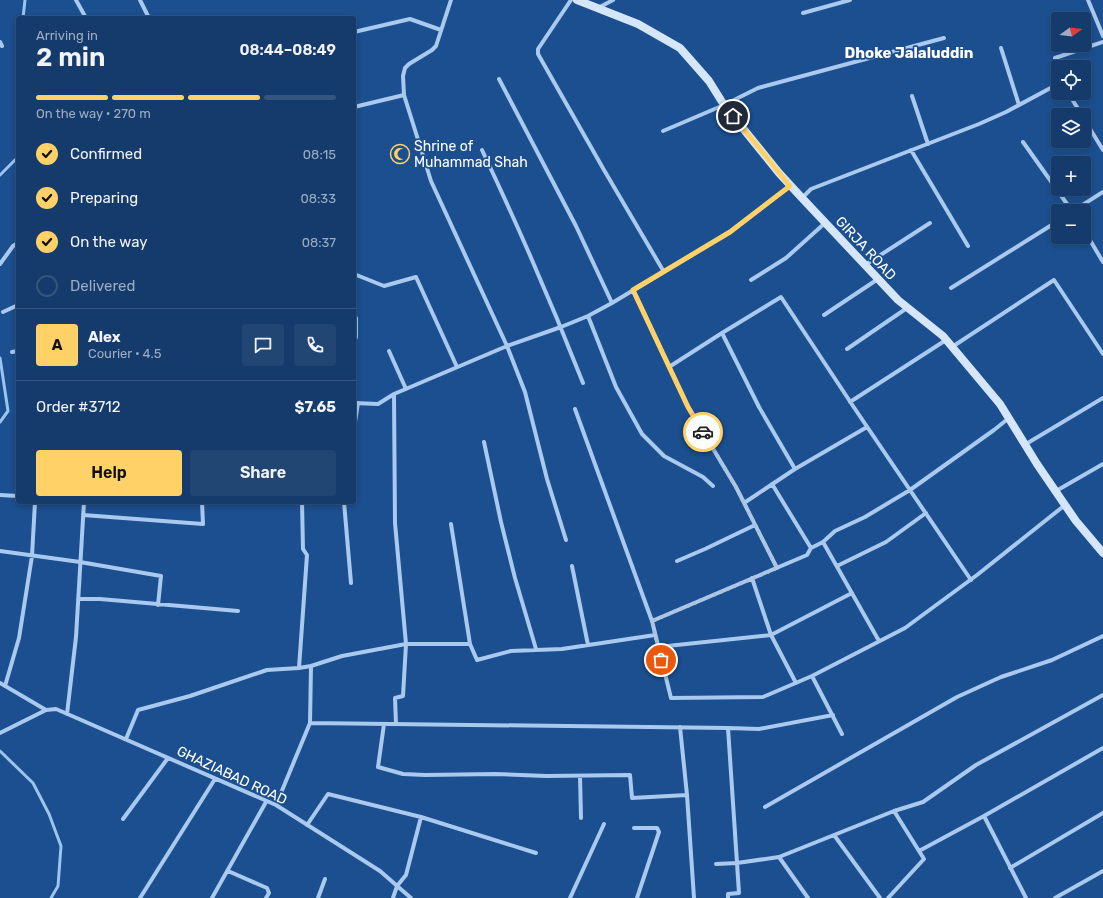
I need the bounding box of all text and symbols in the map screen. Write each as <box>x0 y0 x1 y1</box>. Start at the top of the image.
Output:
north arrow <box>1051 12 1091 52</box>
map controls <box>1051 12 1091 244</box>
text: Arriving in <box>36 28 98 43</box>
text: 08:44–08:49 <box>240 41 336 59</box>
text: 2 min <box>36 42 105 73</box>
district label: Dhoke Jalaluddin <box>845 44 974 62</box>
button: locate <box>1051 60 1091 100</box>
pin <box>716 99 750 133</box>
icon: home <box>722 105 744 127</box>
text: On the way · 270 m <box>36 106 151 121</box>
button: layers <box>1051 108 1091 148</box>
place label: Shrine of Muhammad Shah <box>414 138 528 171</box>
icon: check <box>36 143 58 165</box>
mosque icon: Shrine of Muhammad Shah <box>389 143 411 165</box>
text: Confirmed <box>70 145 142 163</box>
text: 08:15 <box>303 147 336 162</box>
button: + <box>1051 156 1091 196</box>
icon: check <box>36 187 58 209</box>
text: Preparing <box>70 189 138 207</box>
text: 08:33 <box>301 191 336 206</box>
button: − <box>1051 204 1091 244</box>
street label: GIRJA ROAD <box>832 213 900 284</box>
icon: check <box>36 231 58 253</box>
text: On the way <box>70 233 148 251</box>
text: 08:37 <box>302 235 336 250</box>
text: Delivered <box>70 277 135 295</box>
button: chat <box>242 324 284 366</box>
button: phone <box>294 324 336 366</box>
text: Alex <box>88 328 121 346</box>
text: A <box>52 336 62 354</box>
text: Courier · 4.5 <box>88 346 162 361</box>
text: Order #3712 <box>36 398 120 416</box>
text: $7.65 <box>295 398 336 416</box>
courier <box>683 412 723 452</box>
icon: car <box>692 421 714 443</box>
button: Help <box>36 450 182 496</box>
button: Share <box>190 450 336 496</box>
pin <box>644 643 678 677</box>
icon: bag <box>650 649 672 671</box>
street label: GHAZIABAD ROAD <box>174 742 290 808</box>

